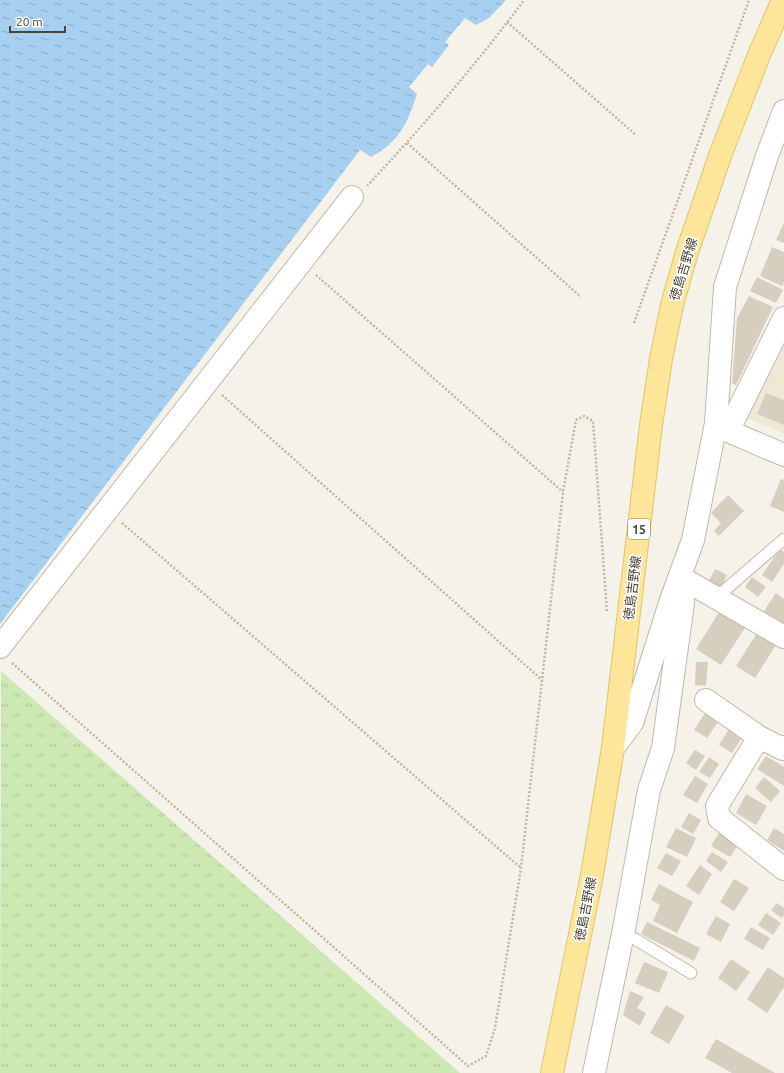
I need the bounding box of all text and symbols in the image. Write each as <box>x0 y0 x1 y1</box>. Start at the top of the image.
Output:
scale bar <box>10 8 65 34</box>
text: 20 m <box>16 15 43 28</box>
street label: 徳島吉野線 <box>667 236 699 302</box>
road number: 15 <box>628 519 650 539</box>
street label: 徳島吉野線 <box>621 555 643 621</box>
street label: 徳島吉野線 <box>572 876 598 942</box>

